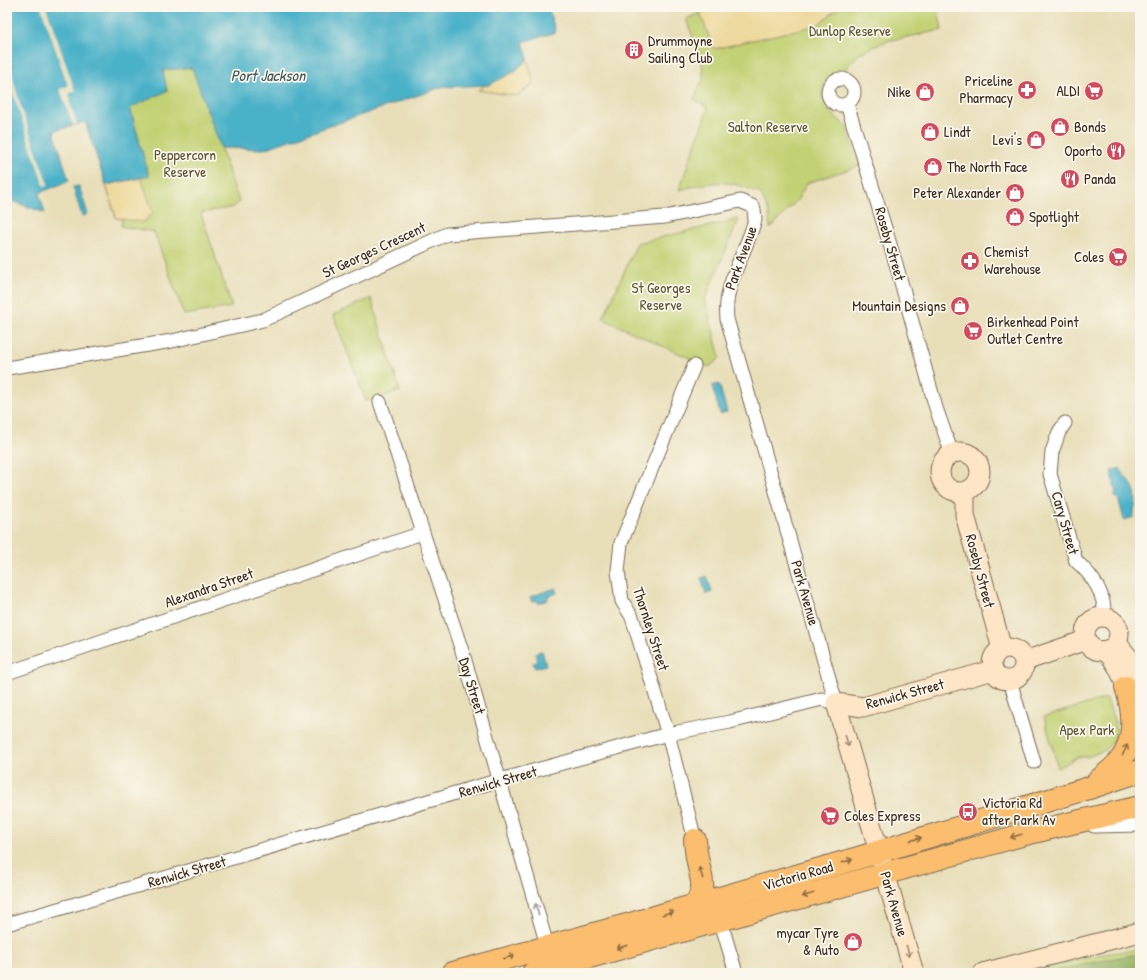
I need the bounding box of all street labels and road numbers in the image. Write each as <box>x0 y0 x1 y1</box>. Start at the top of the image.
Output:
street label: Roseby Street <box>870 205 911 284</box>
street label: St Georges Crescent <box>319 216 430 283</box>
street label: Park Avenue <box>719 223 762 293</box>
street label: Cary Street <box>1046 489 1085 558</box>
street label: Roseby Street <box>961 532 1001 611</box>
street label: Park Avenue <box>786 558 825 628</box>
street label: Alexandra Street <box>162 562 257 613</box>
street label: Thornley Street <box>628 584 675 674</box>
street label: Day Street <box>454 655 491 717</box>
street label: Renwick Street <box>863 673 947 714</box>
street label: Renwick Street <box>456 760 540 803</box>
street label: Renwick Street <box>145 850 229 893</box>
street label: Victoria Road <box>760 855 835 896</box>
street label: Park Avenue <box>875 869 914 939</box>

